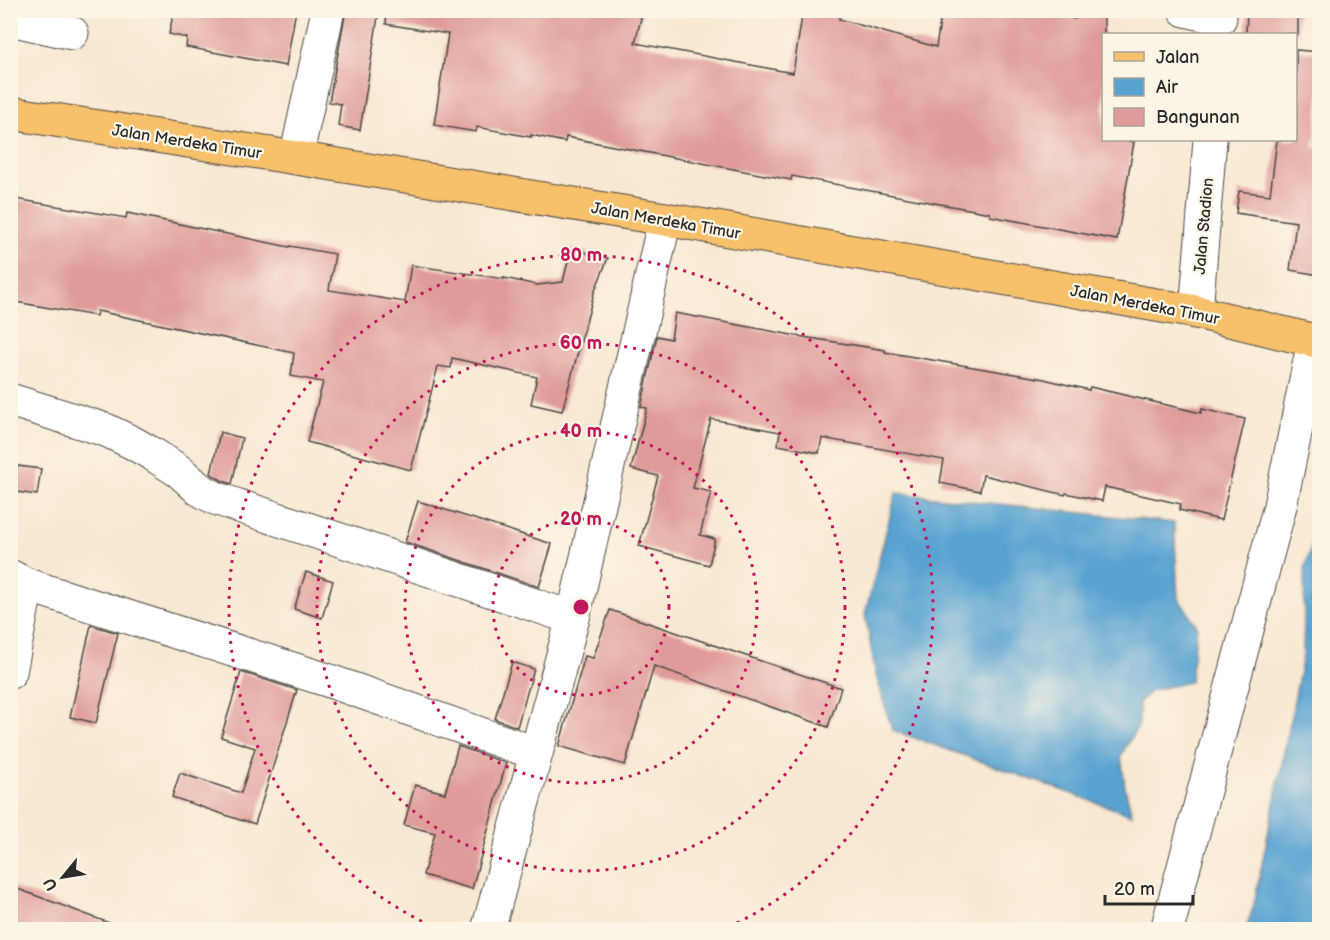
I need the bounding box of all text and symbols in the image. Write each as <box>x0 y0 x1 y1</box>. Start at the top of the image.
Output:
legend <box>1102 33 1297 141</box>
text: Jalan <box>1156 47 1199 68</box>
text: Air <box>1156 77 1178 98</box>
text: Bangunan <box>1156 107 1240 128</box>
street label: Jalan Merdeka Timur <box>111 121 263 164</box>
street label: Jalan Stadion <box>1191 177 1218 275</box>
street label: Jalan Merdeka Timur <box>590 199 742 244</box>
text: 80 m <box>560 245 602 266</box>
street label: Jalan Merdeka Timur <box>1069 282 1221 329</box>
text: 60 m <box>560 333 602 354</box>
text: 40 m <box>560 421 602 442</box>
text: 20 m <box>560 509 602 530</box>
centre of rings <box>571 597 591 617</box>
north arrow <box>33 847 93 907</box>
scale bar <box>1105 868 1194 906</box>
text: U <box>40 874 62 893</box>
text: 20 m <box>1114 879 1155 900</box>

